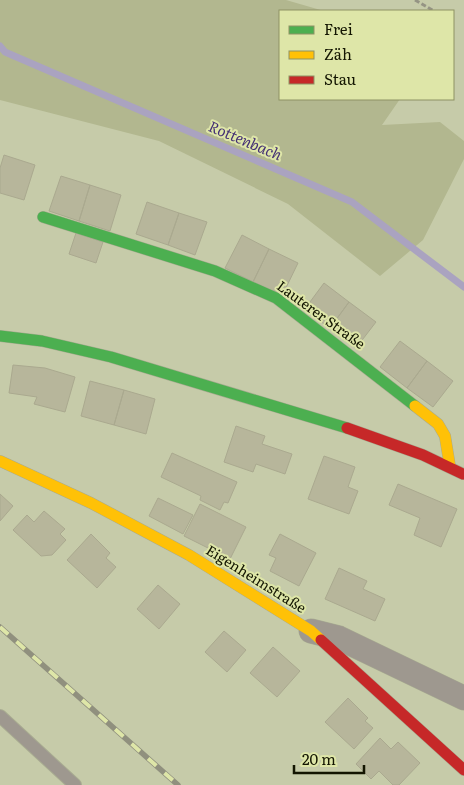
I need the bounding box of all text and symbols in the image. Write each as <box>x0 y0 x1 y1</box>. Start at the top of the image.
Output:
legend <box>279 10 454 100</box>
text: Frei <box>324 17 353 40</box>
text: Zäh <box>324 42 352 65</box>
text: Stau <box>324 67 356 90</box>
water label: Rottenbach <box>205 114 286 165</box>
street label: Lauterer Straße <box>273 275 370 353</box>
street label: Eigenheimstraße <box>203 539 310 617</box>
scale bar <box>294 742 364 774</box>
text: 20 m <box>302 747 336 770</box>

